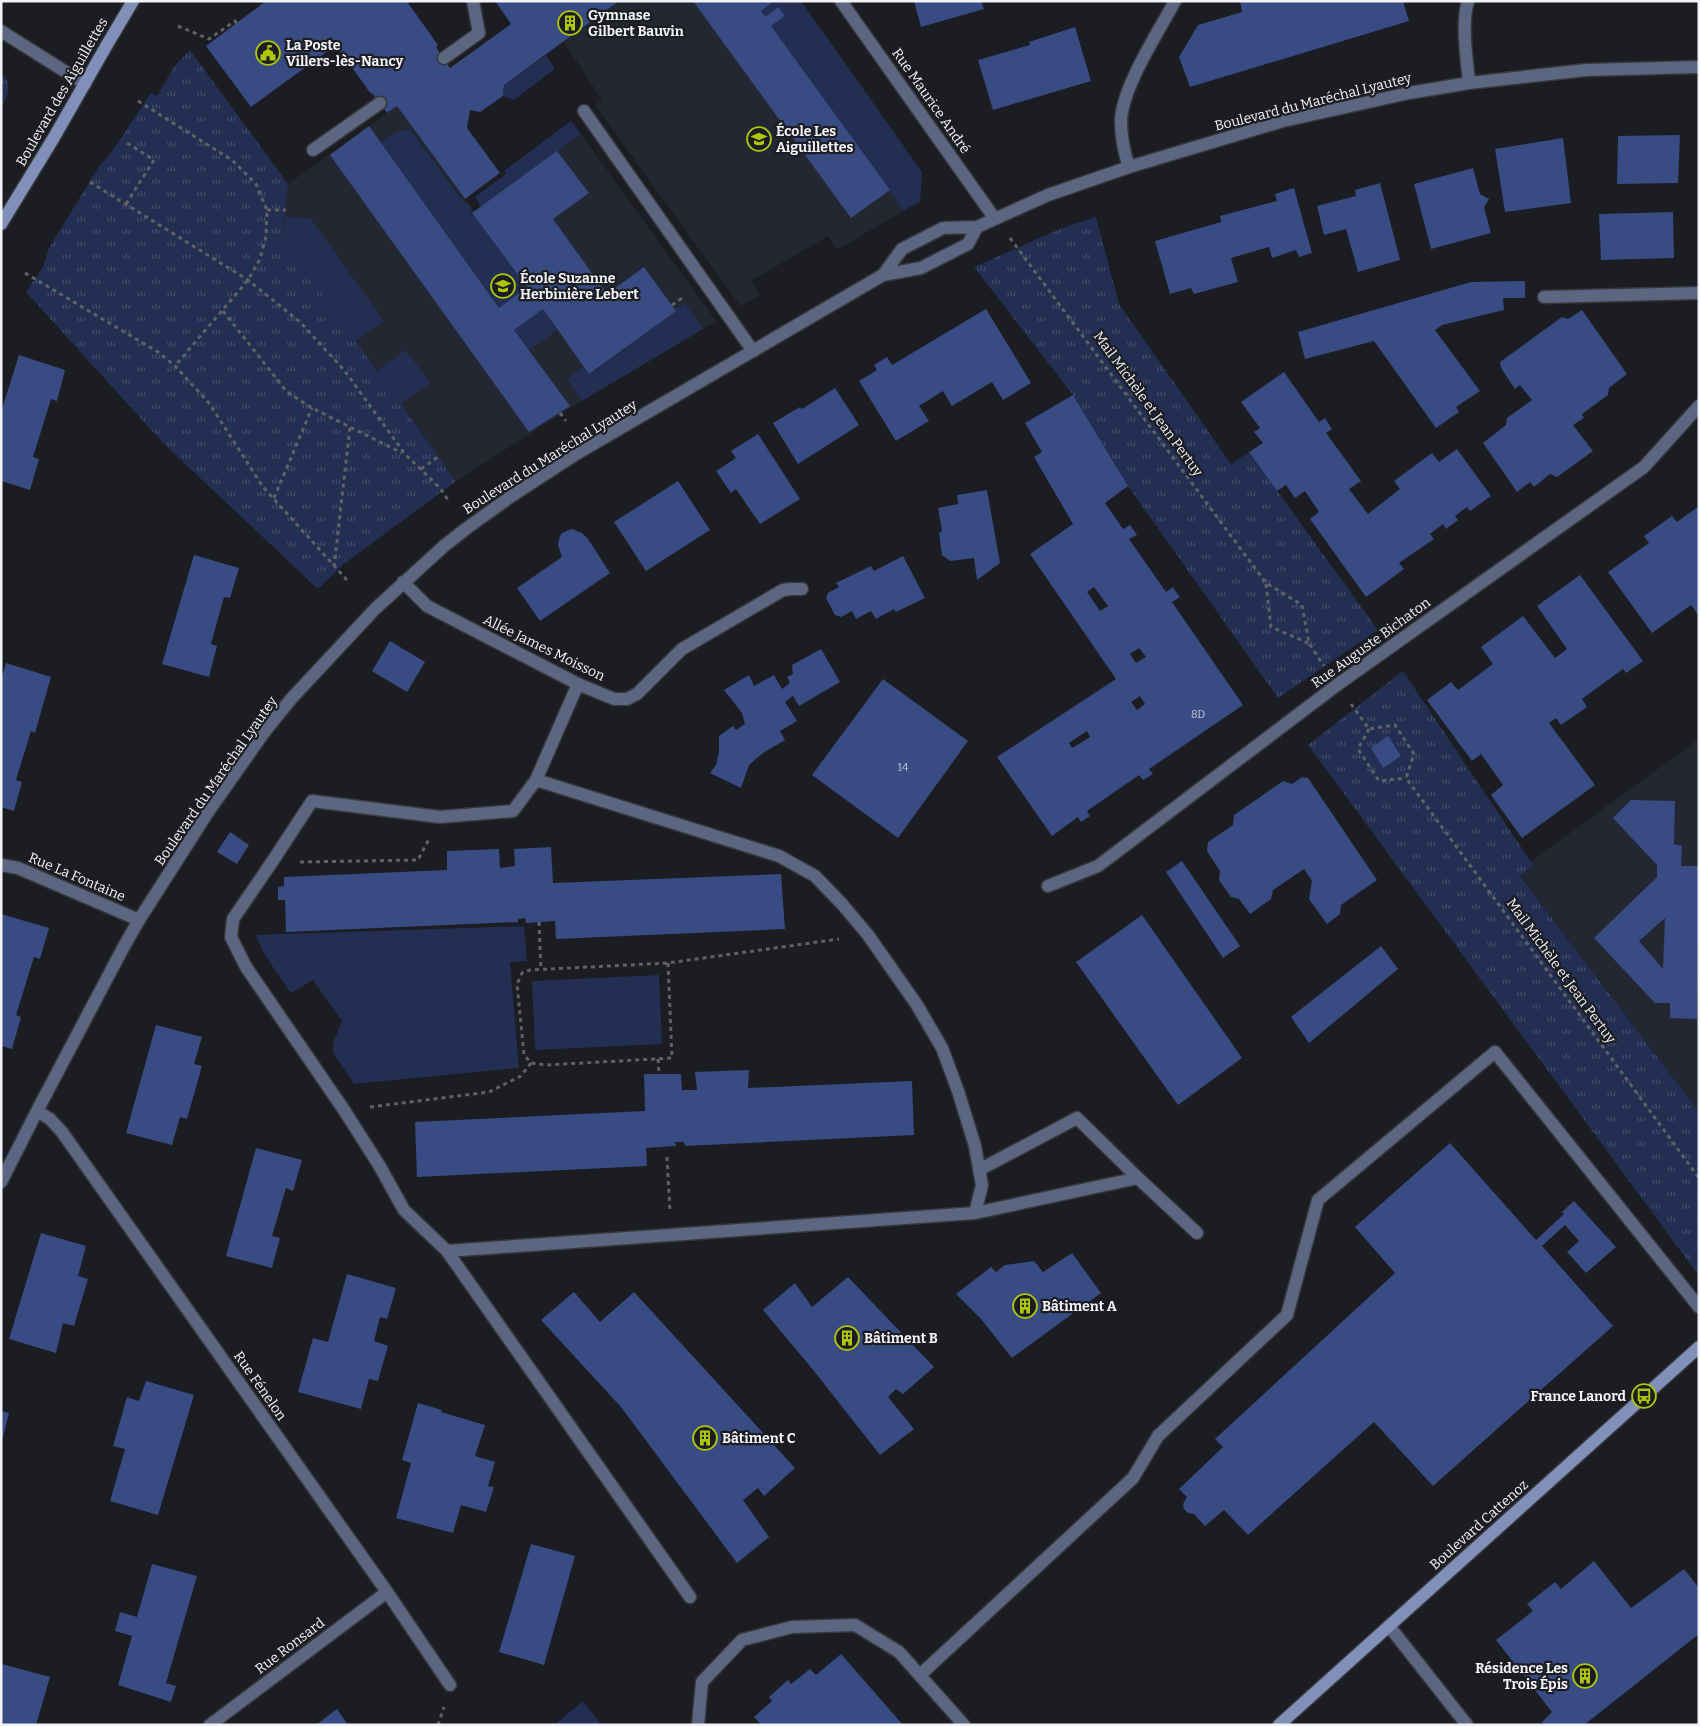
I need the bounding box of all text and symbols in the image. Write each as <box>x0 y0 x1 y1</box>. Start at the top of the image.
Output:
place label: Gymnase Gilbert Bauvin <box>588 7 684 40</box>
building icon: Gymnase Gilbert Bauvin <box>557 10 583 36</box>
street label: Boulevard des Aiguillettes <box>12 15 112 169</box>
place label: La Poste Villers-lès-Nancy <box>286 37 404 70</box>
public building icon: La Poste Villers-lès-Nancy <box>255 40 281 66</box>
street label: Rue Maurice André <box>888 45 974 157</box>
street label: Boulevard du Maréchal Lyautey <box>1213 69 1414 135</box>
place label: École Les Aiguillettes <box>776 122 854 156</box>
school or university icon: École Les Aiguillettes <box>746 126 772 152</box>
place label: École Suzanne Herbinière Lebert <box>520 269 639 303</box>
school or university icon: École Suzanne Herbinière Lebert <box>490 273 516 299</box>
street label: Mail Michèle et Jean Pertuy <box>1090 328 1207 480</box>
street label: Boulevard du Maréchal Lyautey <box>460 396 641 518</box>
street label: Rue Auguste Bichaton <box>1308 594 1434 692</box>
street label: Allée James Moisson <box>480 611 608 685</box>
street label: Boulevard du Maréchal Lyautey <box>151 693 281 869</box>
house number: 8D <box>1191 708 1205 721</box>
house number: 14 <box>898 761 909 774</box>
street label: Rue La Fontaine <box>26 849 128 905</box>
street label: Mail Michèle et Jean Pertuy <box>1503 895 1620 1047</box>
building icon: Bâtiment A <box>1012 1293 1038 1319</box>
place label: Bâtiment A <box>1042 1298 1117 1315</box>
building icon: Bâtiment B <box>834 1325 860 1351</box>
place label: Bâtiment B <box>864 1330 938 1347</box>
street label: Rue Fénelon <box>230 1348 290 1424</box>
bus stop icon: France Lanord <box>1631 1383 1657 1409</box>
place label: France Lanord <box>1531 1388 1627 1405</box>
building icon: Bâtiment C <box>692 1425 718 1451</box>
place label: Bâtiment C <box>722 1430 796 1447</box>
street label: Boulevard Cattenoz <box>1426 1476 1532 1574</box>
street label: Rue Ronsard <box>252 1614 328 1678</box>
place label: Résidence Les Trois Épis <box>1475 1660 1568 1693</box>
building icon: Résidence Les Trois Épis <box>1572 1663 1598 1689</box>

